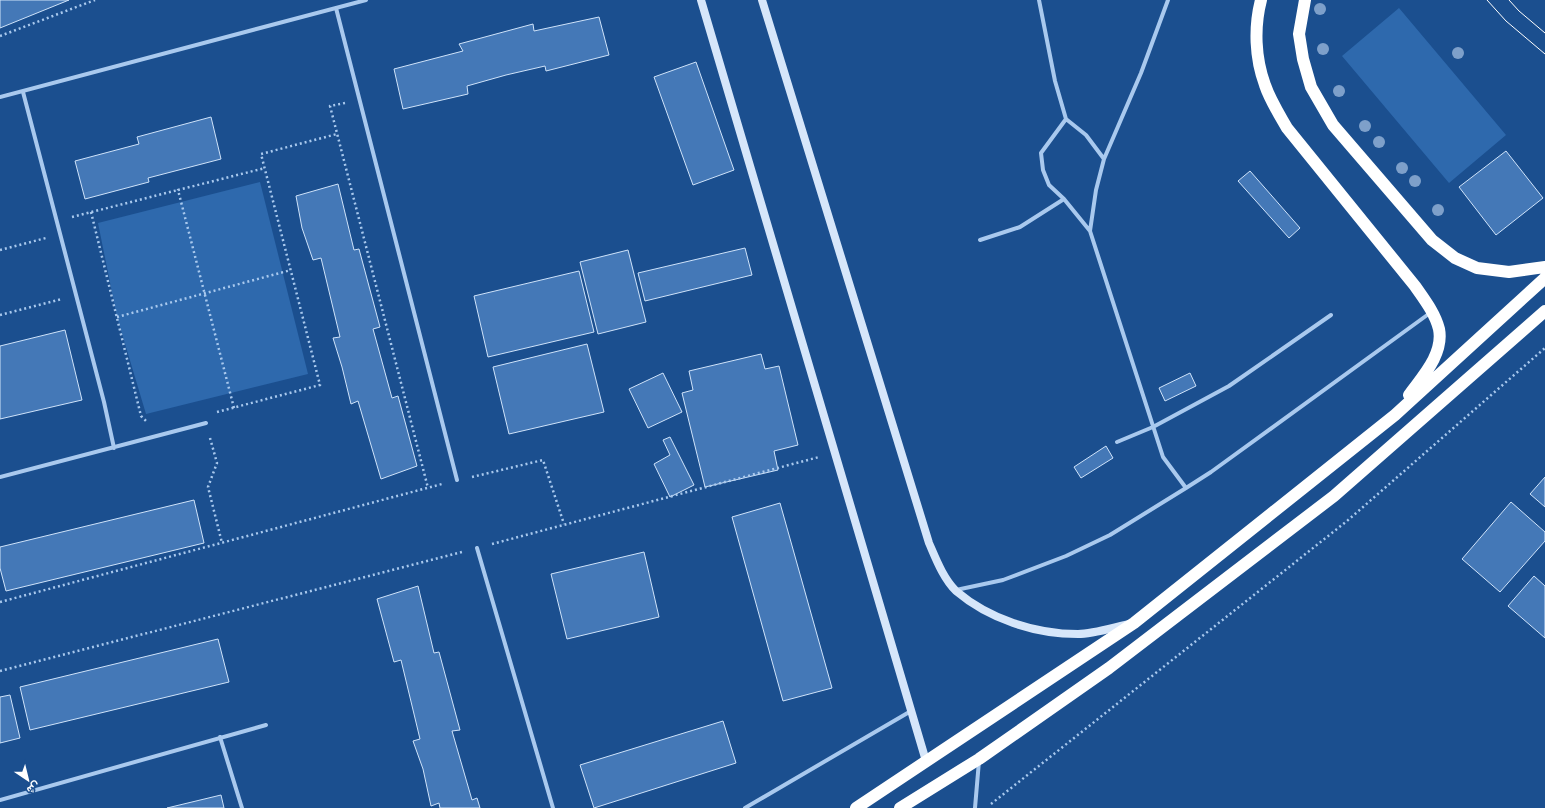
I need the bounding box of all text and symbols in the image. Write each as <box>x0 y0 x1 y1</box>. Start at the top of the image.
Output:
north arrow <box>8 760 48 800</box>
text: ش <box>24 779 43 797</box>

